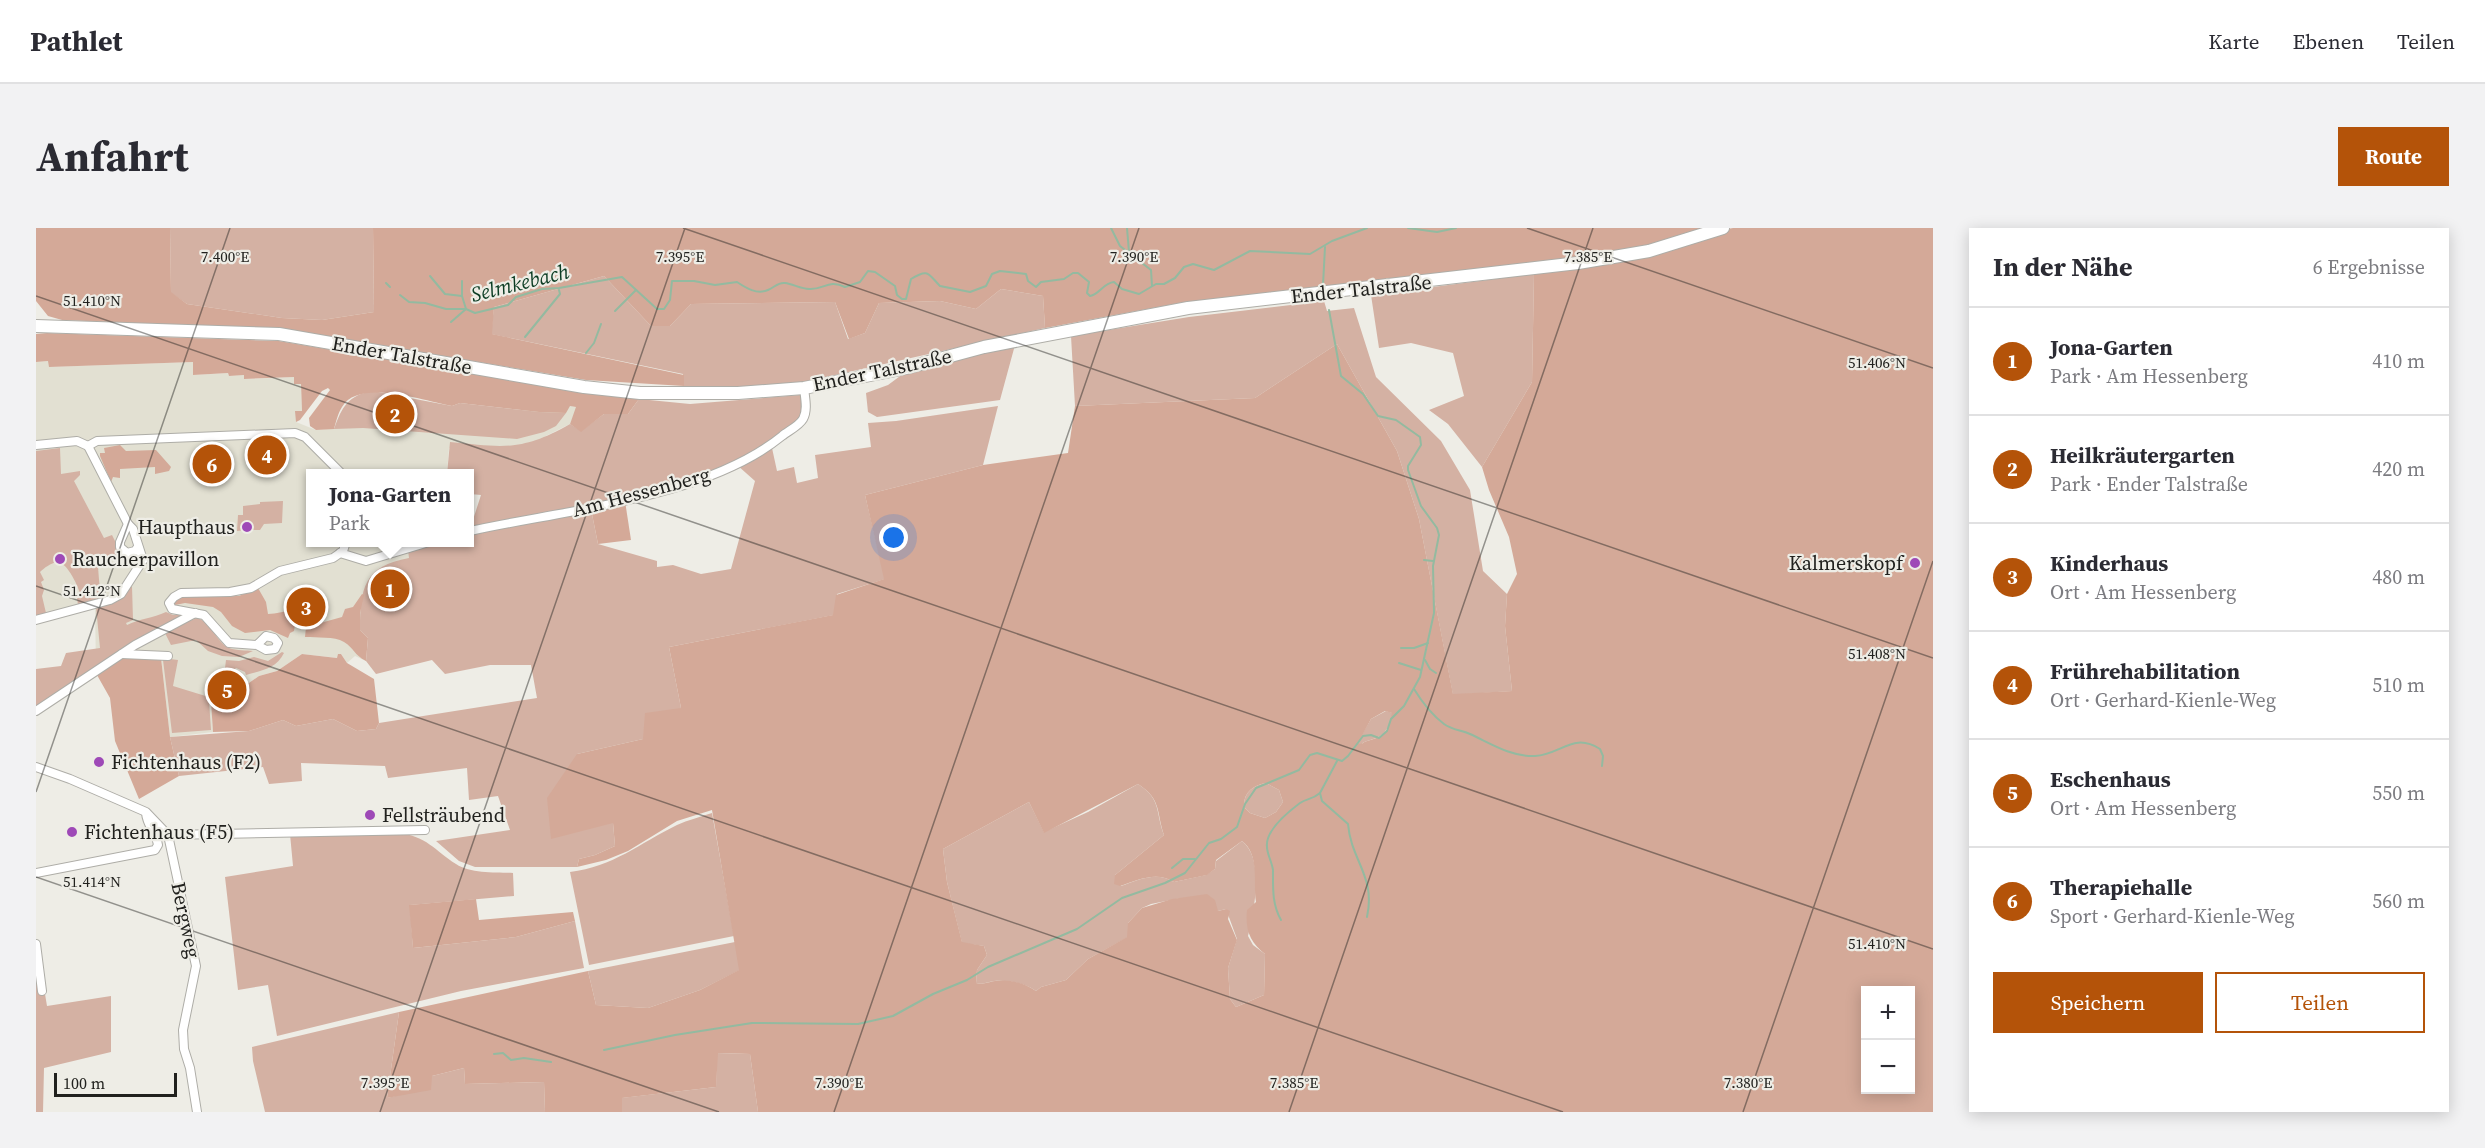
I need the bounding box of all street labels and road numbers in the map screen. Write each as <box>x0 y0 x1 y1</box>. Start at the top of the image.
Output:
street label: Ender Talstraße <box>1289 268 1433 310</box>
street label: Ender Talstraße <box>330 329 474 381</box>
street label: Ender Talstraße <box>810 342 954 398</box>
street label: Am Hessenberg <box>569 460 713 524</box>
street label: Bergweg <box>164 879 208 961</box>

